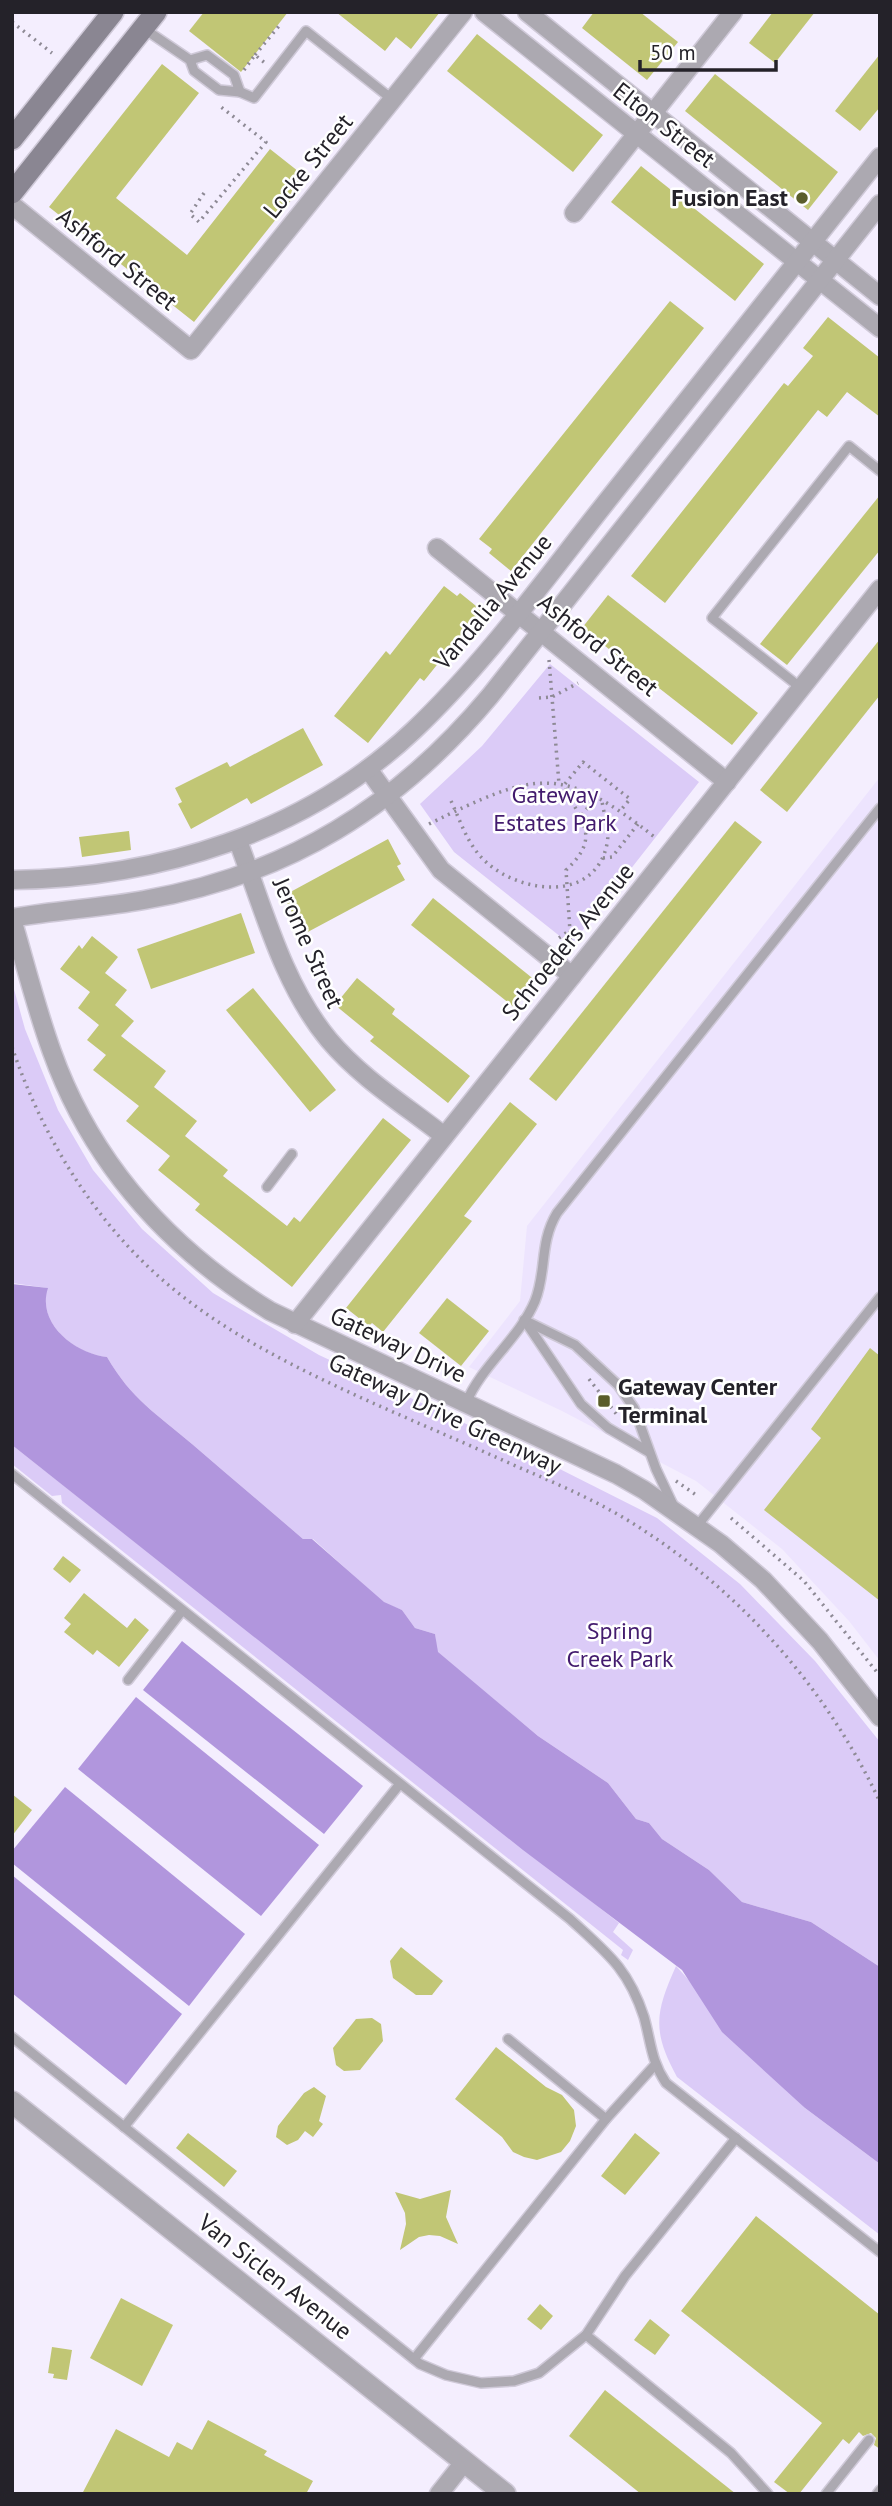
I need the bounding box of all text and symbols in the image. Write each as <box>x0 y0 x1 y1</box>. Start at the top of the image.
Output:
scale bar <box>640 28 776 72</box>
text: 50 m <box>650 39 696 66</box>
street label: Elton Street <box>607 75 722 174</box>
street label: Locke Street <box>256 107 359 224</box>
place label: Fusion East <box>671 182 789 213</box>
marker: Fusion East <box>794 190 810 206</box>
street label: Ashford Street <box>51 201 184 317</box>
street label: Vandalia Avenue <box>426 527 559 677</box>
street label: Ashford Street <box>532 587 665 703</box>
park label: Gateway Estates Park <box>493 779 617 838</box>
street label: Schroeders Avenue <box>495 857 641 1027</box>
street label: Jerome Street <box>266 872 351 1013</box>
street label: Gateway Drive <box>325 1300 471 1390</box>
street label: Gateway Drive Greenway <box>324 1346 567 1481</box>
place label: Gateway Center Terminal <box>618 1371 778 1430</box>
marker: Gateway Center Terminal <box>596 1393 612 1409</box>
park label: Spring Creek Park <box>567 1615 674 1674</box>
street label: Van Siclen Avenue <box>191 2206 358 2346</box>

